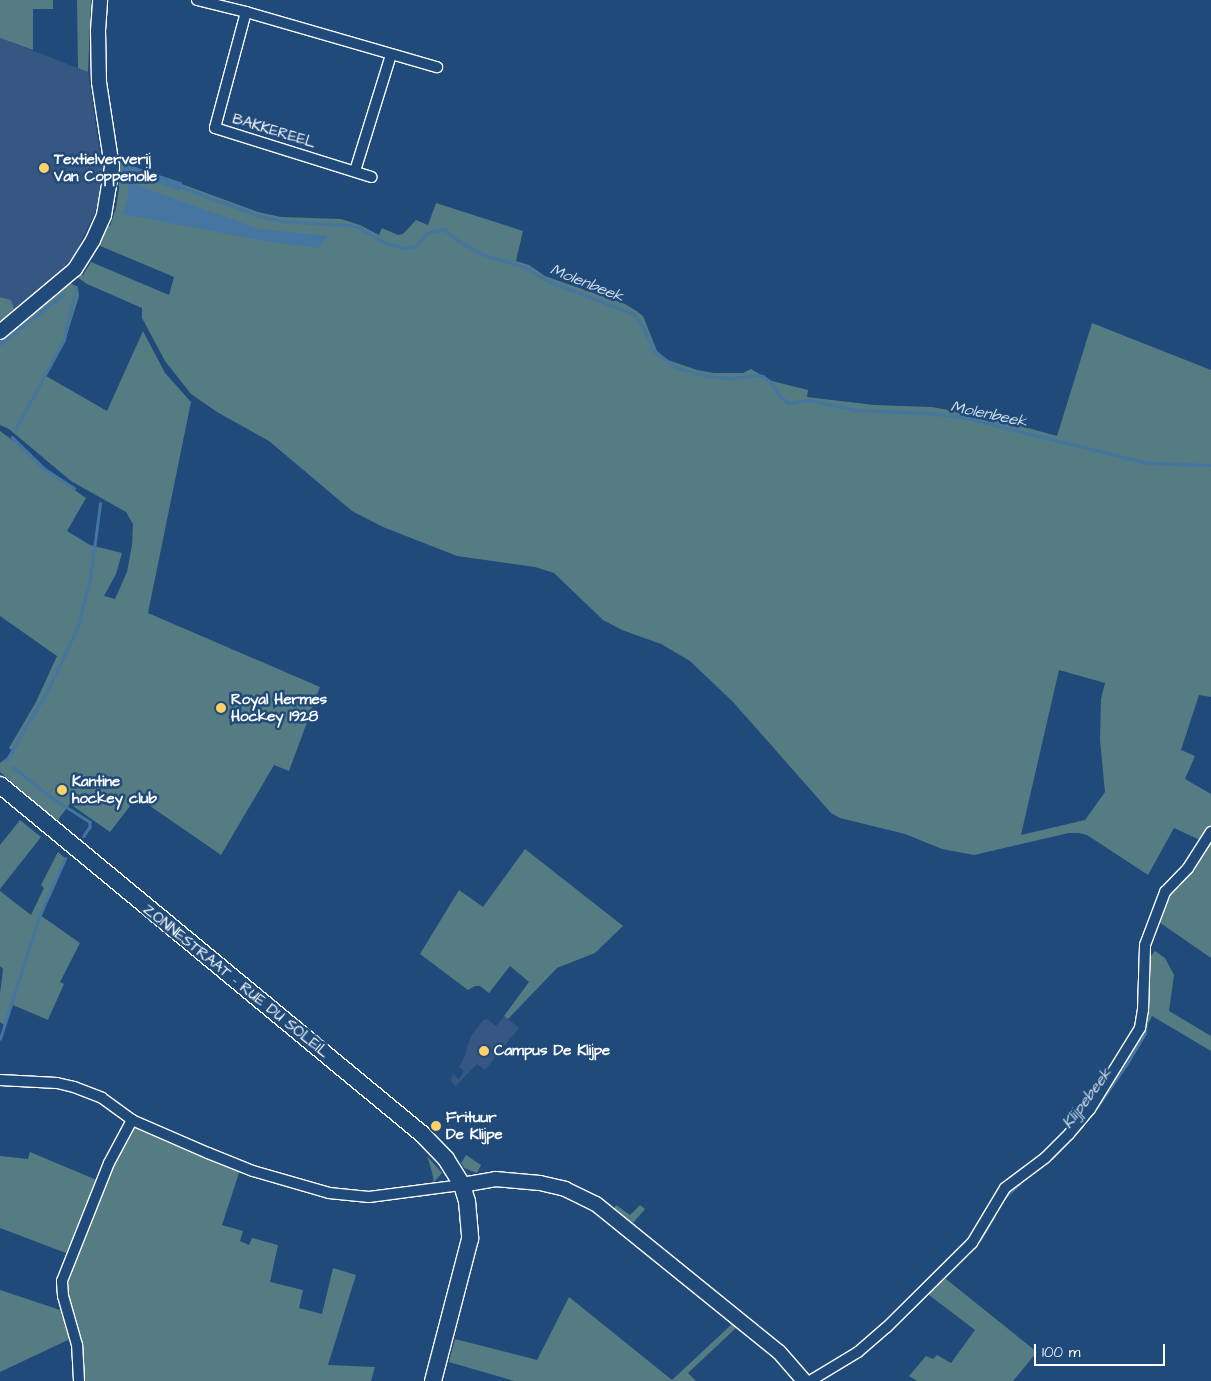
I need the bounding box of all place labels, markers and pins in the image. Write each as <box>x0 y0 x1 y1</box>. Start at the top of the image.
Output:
place label: Textielververij Van Coppenolle <box>54 150 157 185</box>
marker: Textielververij Van Coppenolle <box>38 162 50 174</box>
place label: Royal Hermes Hockey 1928 <box>231 690 327 725</box>
marker: Royal Hermes Hockey 1928 <box>215 702 227 714</box>
place label: Kantine hockey club <box>72 772 157 807</box>
marker: Kantine hockey club <box>56 784 68 796</box>
place label: Campus De Klijpe <box>494 1042 610 1060</box>
marker: Campus De Klijpe <box>478 1045 490 1057</box>
place label: Frituur De Klijpe <box>446 1108 503 1143</box>
marker: Frituur De Klijpe <box>430 1120 442 1132</box>

